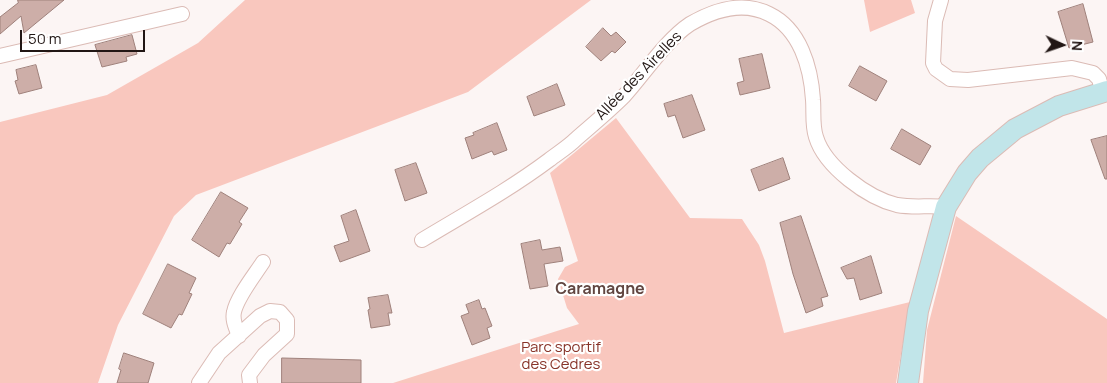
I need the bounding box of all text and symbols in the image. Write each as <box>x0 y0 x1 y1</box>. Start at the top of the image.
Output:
scale bar <box>22 20 148 52</box>
north arrow <box>1037 20 1087 70</box>
text: 50 m <box>28 28 62 49</box>
street label: Allée des Airelles <box>592 28 686 124</box>
text: N <box>1068 40 1087 51</box>
district label: Caramagne <box>555 280 645 300</box>
park label: Parc sportif des Cèdres <box>521 339 601 374</box>

